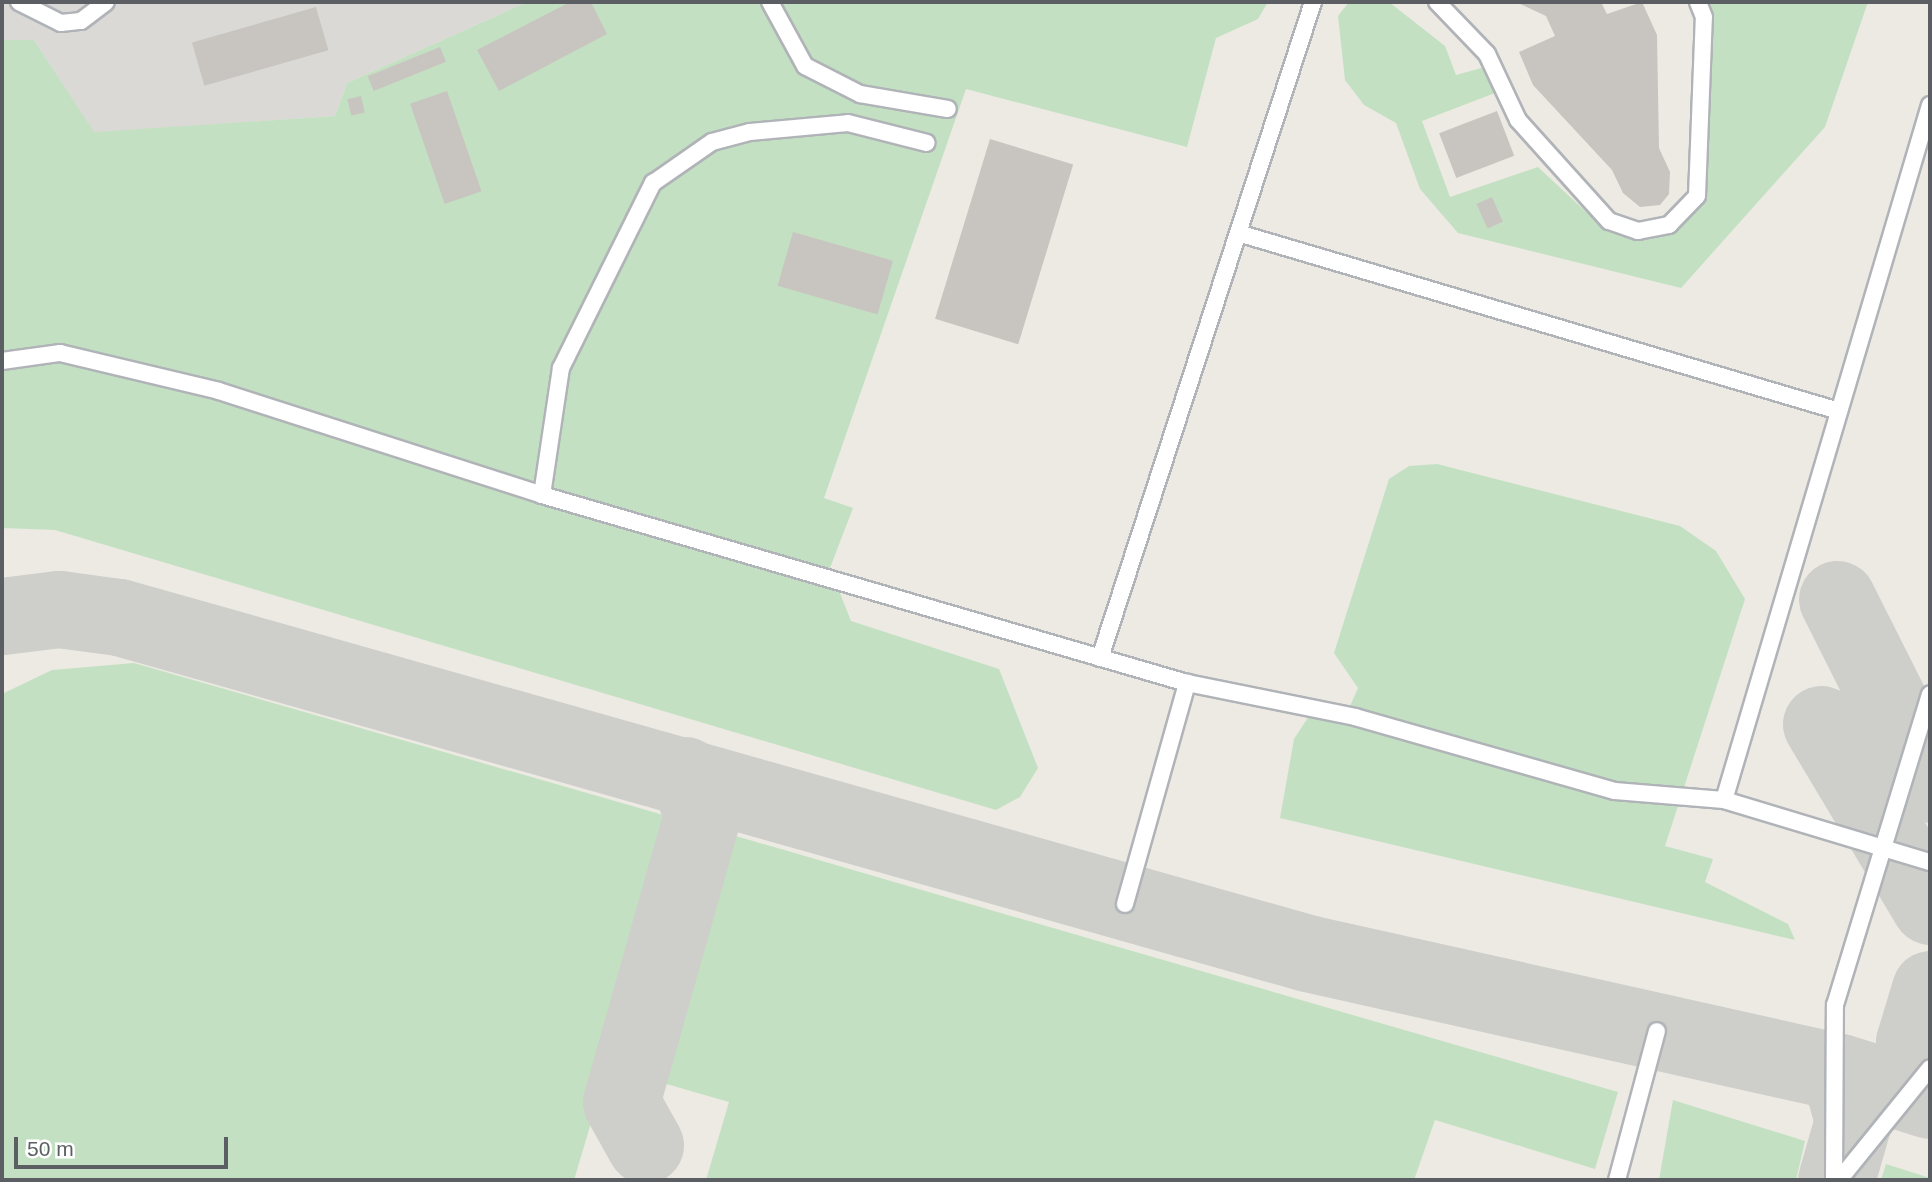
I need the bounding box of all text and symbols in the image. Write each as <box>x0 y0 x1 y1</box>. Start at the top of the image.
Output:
scale bar <box>18 1122 231 1166</box>
text: 50 m <box>27 1137 74 1160</box>

